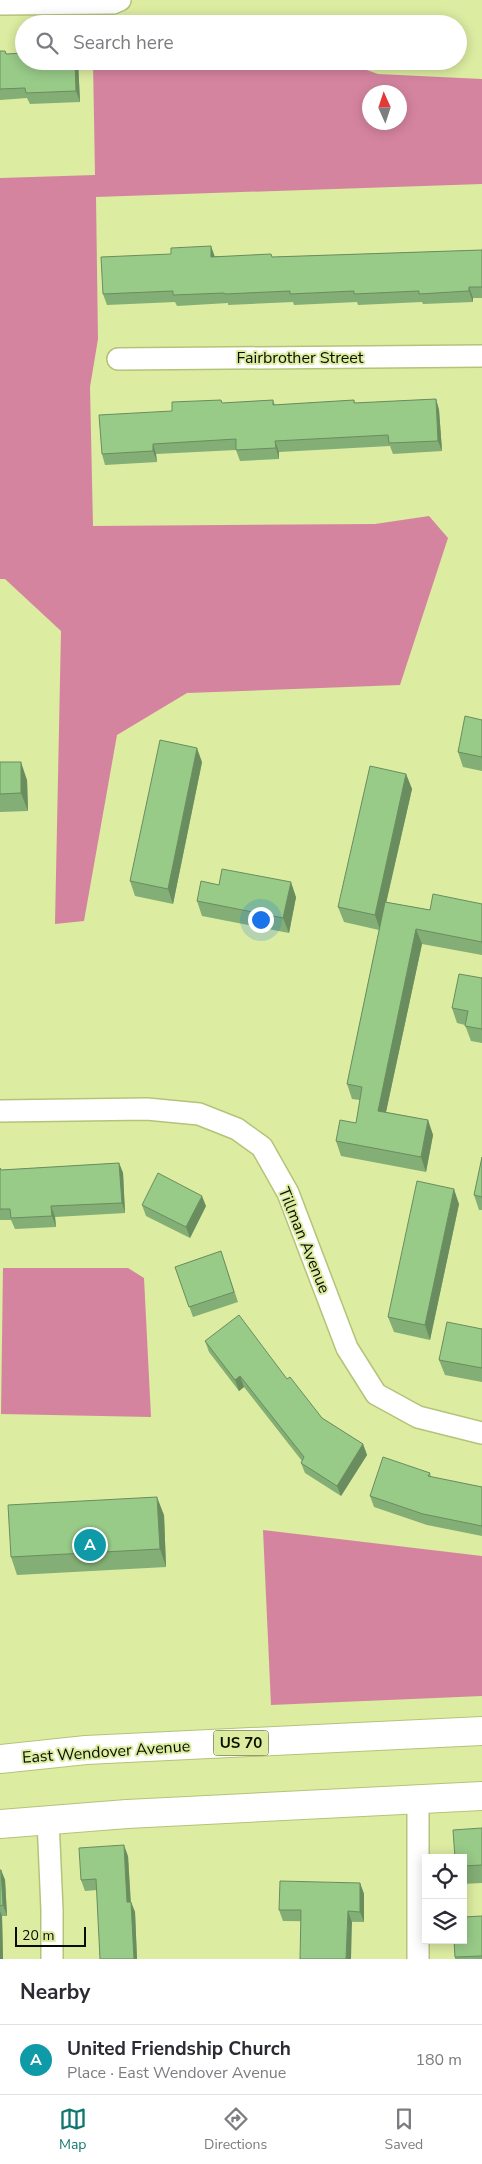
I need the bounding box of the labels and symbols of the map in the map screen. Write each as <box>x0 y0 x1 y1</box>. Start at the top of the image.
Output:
north arrow <box>362 85 407 130</box>
street label: Fairbrother Street <box>237 347 364 369</box>
your location <box>248 907 274 933</box>
street label: Tillman Avenue <box>273 1184 335 1297</box>
pin: A <box>74 1526 106 1564</box>
road number: US 70 <box>214 1730 268 1756</box>
street label: East Wendover Avenue <box>21 1735 191 1769</box>
scale bar <box>15 1924 86 1947</box>

